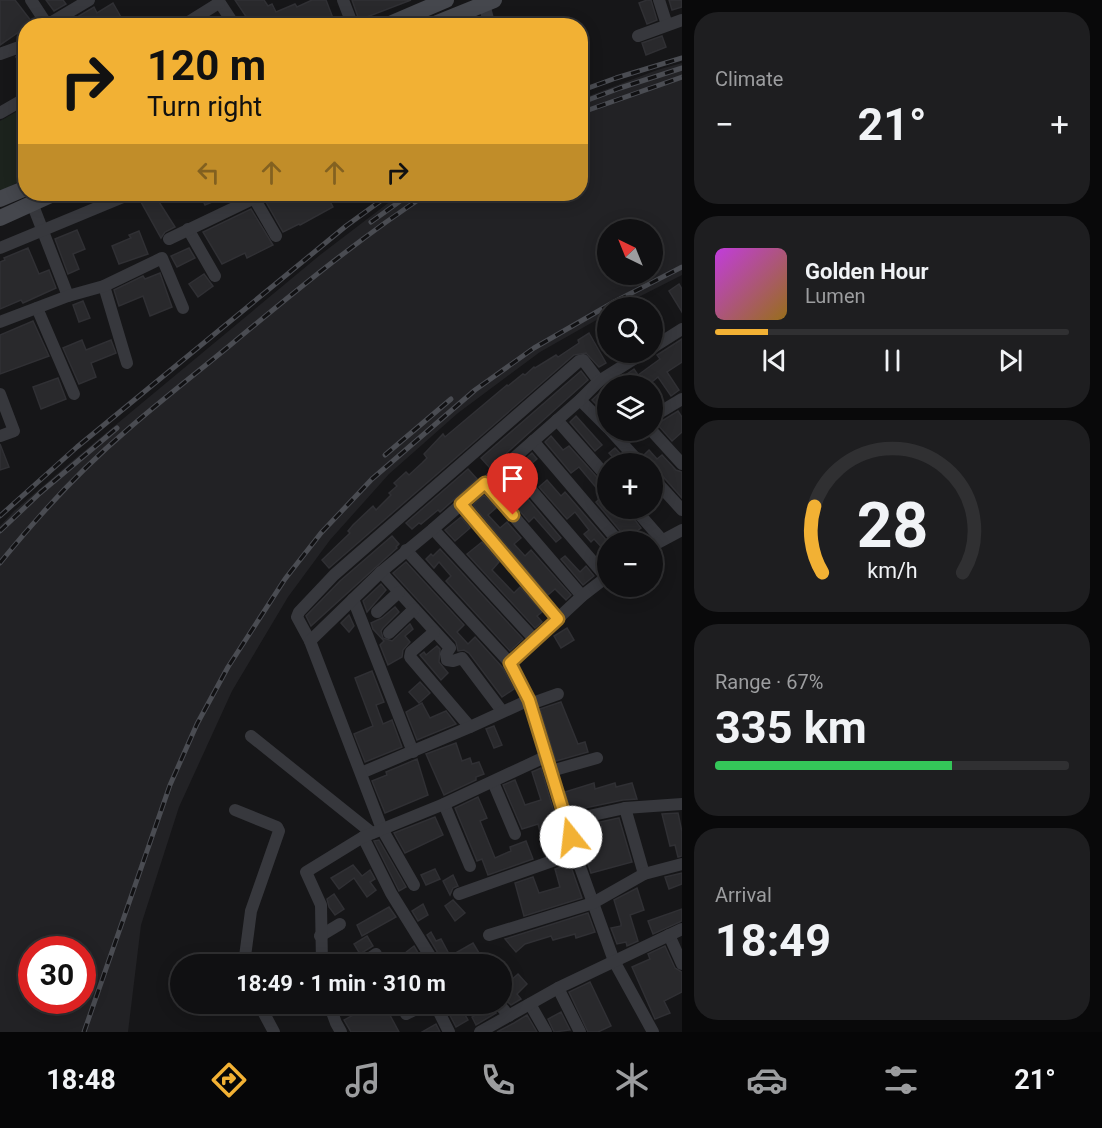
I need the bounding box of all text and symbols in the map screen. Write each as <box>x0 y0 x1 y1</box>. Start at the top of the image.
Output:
text: 120 m <box>147 41 266 90</box>
icon: right <box>48 42 126 120</box>
text: Climate <box>715 67 783 91</box>
text: Turn right <box>147 91 262 123</box>
text: 21° <box>857 98 927 151</box>
text: − <box>715 105 734 144</box>
text: + <box>1050 105 1069 144</box>
icon: left <box>192 156 225 189</box>
icon: ahead <box>255 156 288 189</box>
icon: ahead <box>318 156 351 189</box>
icon: right <box>381 156 414 189</box>
north arrow <box>597 219 663 285</box>
map controls <box>597 219 663 597</box>
text: Golden Hour <box>805 259 929 284</box>
text: Lumen <box>805 284 866 308</box>
button: search <box>597 297 663 363</box>
icon: previous <box>758 344 791 377</box>
icon: pause <box>876 344 909 377</box>
icon: next <box>994 344 1027 377</box>
button: layers <box>597 375 663 441</box>
pin <box>487 453 538 515</box>
button: + <box>597 453 663 519</box>
icon: arrive <box>496 462 529 495</box>
text: 28 <box>856 489 928 562</box>
button: − <box>597 531 663 597</box>
text: km/h <box>867 558 917 583</box>
text: Range · 67% <box>715 670 823 694</box>
text: 335 km <box>715 701 867 754</box>
position arrow <box>539 805 603 869</box>
text: Arrival <box>715 883 772 907</box>
text: 18:49 <box>715 914 831 967</box>
speed limit sign: 30 <box>18 936 96 1014</box>
text: 18:49 · 1 min · 310 m <box>236 971 446 996</box>
icon: directions <box>208 1059 250 1101</box>
icon: music <box>342 1059 384 1101</box>
icon: phone <box>477 1059 519 1101</box>
icon: climate <box>611 1059 653 1101</box>
icon: car <box>746 1059 788 1101</box>
icon: filters <box>880 1059 922 1101</box>
text: 18:48 <box>46 1064 116 1096</box>
text: 21° <box>1014 1064 1056 1096</box>

